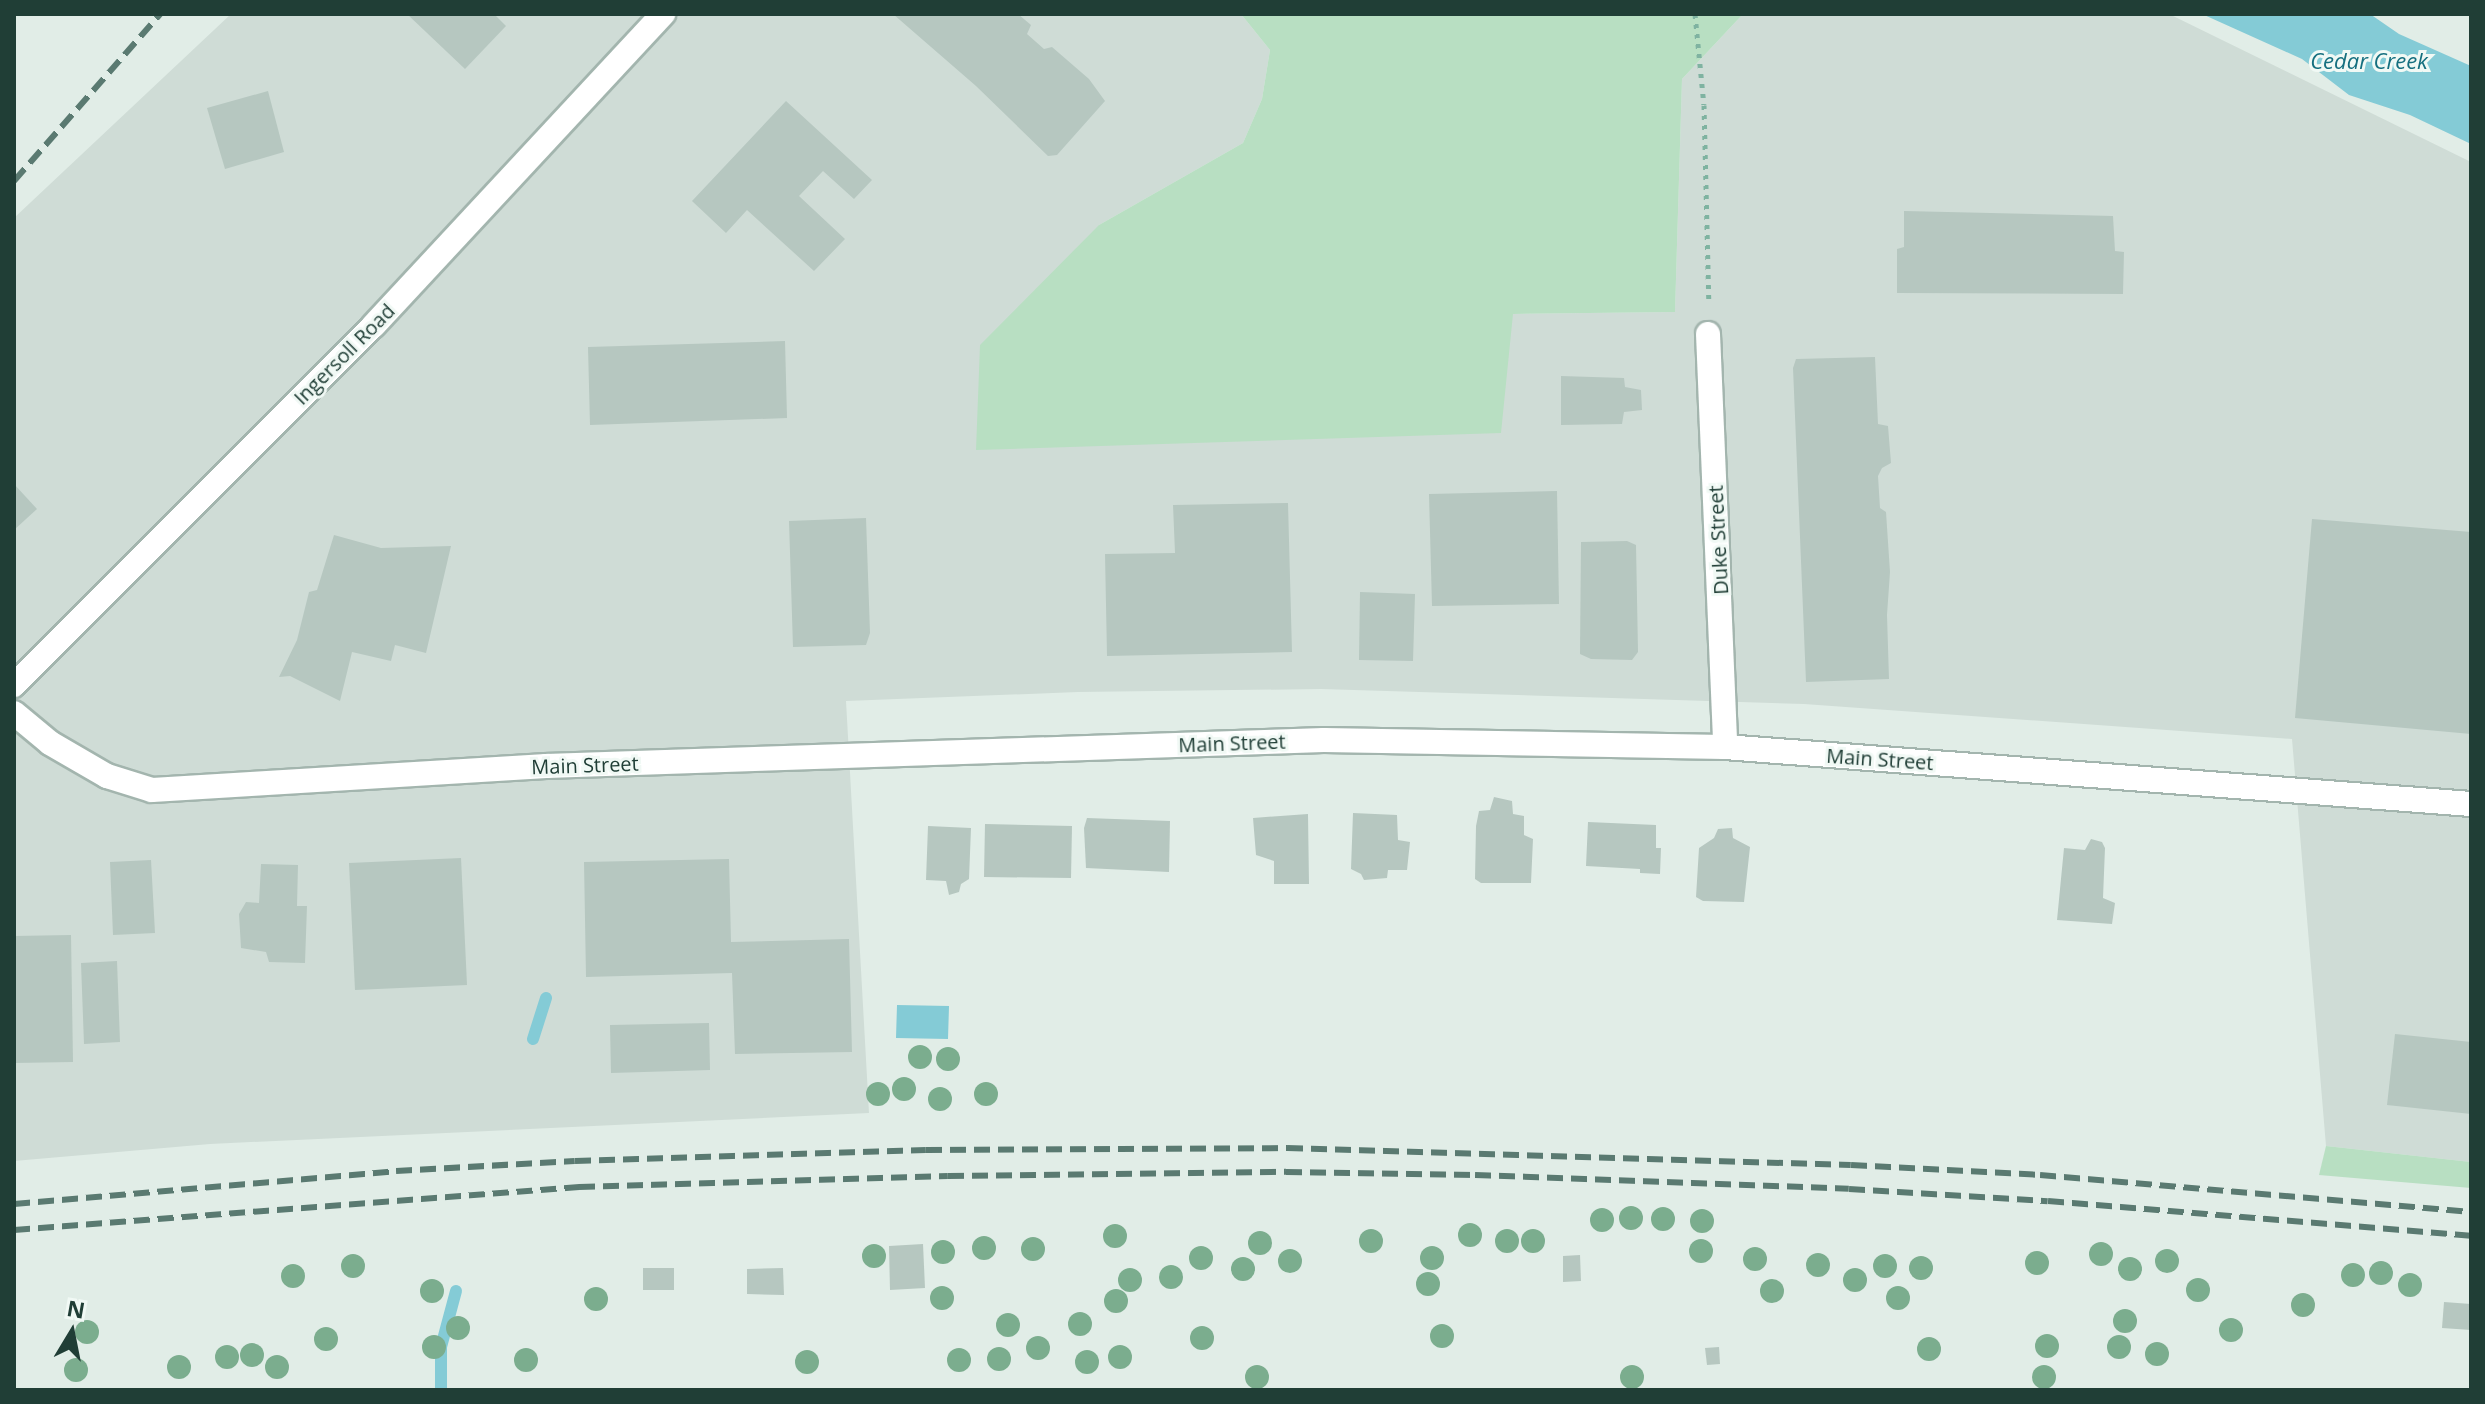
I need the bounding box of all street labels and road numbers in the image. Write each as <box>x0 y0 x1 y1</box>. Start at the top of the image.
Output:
street label: Ingersoll Road <box>289 299 399 409</box>
street label: Duke Street <box>1703 485 1733 595</box>
street label: Main Street <box>1178 729 1286 757</box>
street label: Main Street <box>1826 743 1934 775</box>
street label: Main Street <box>531 751 639 779</box>

